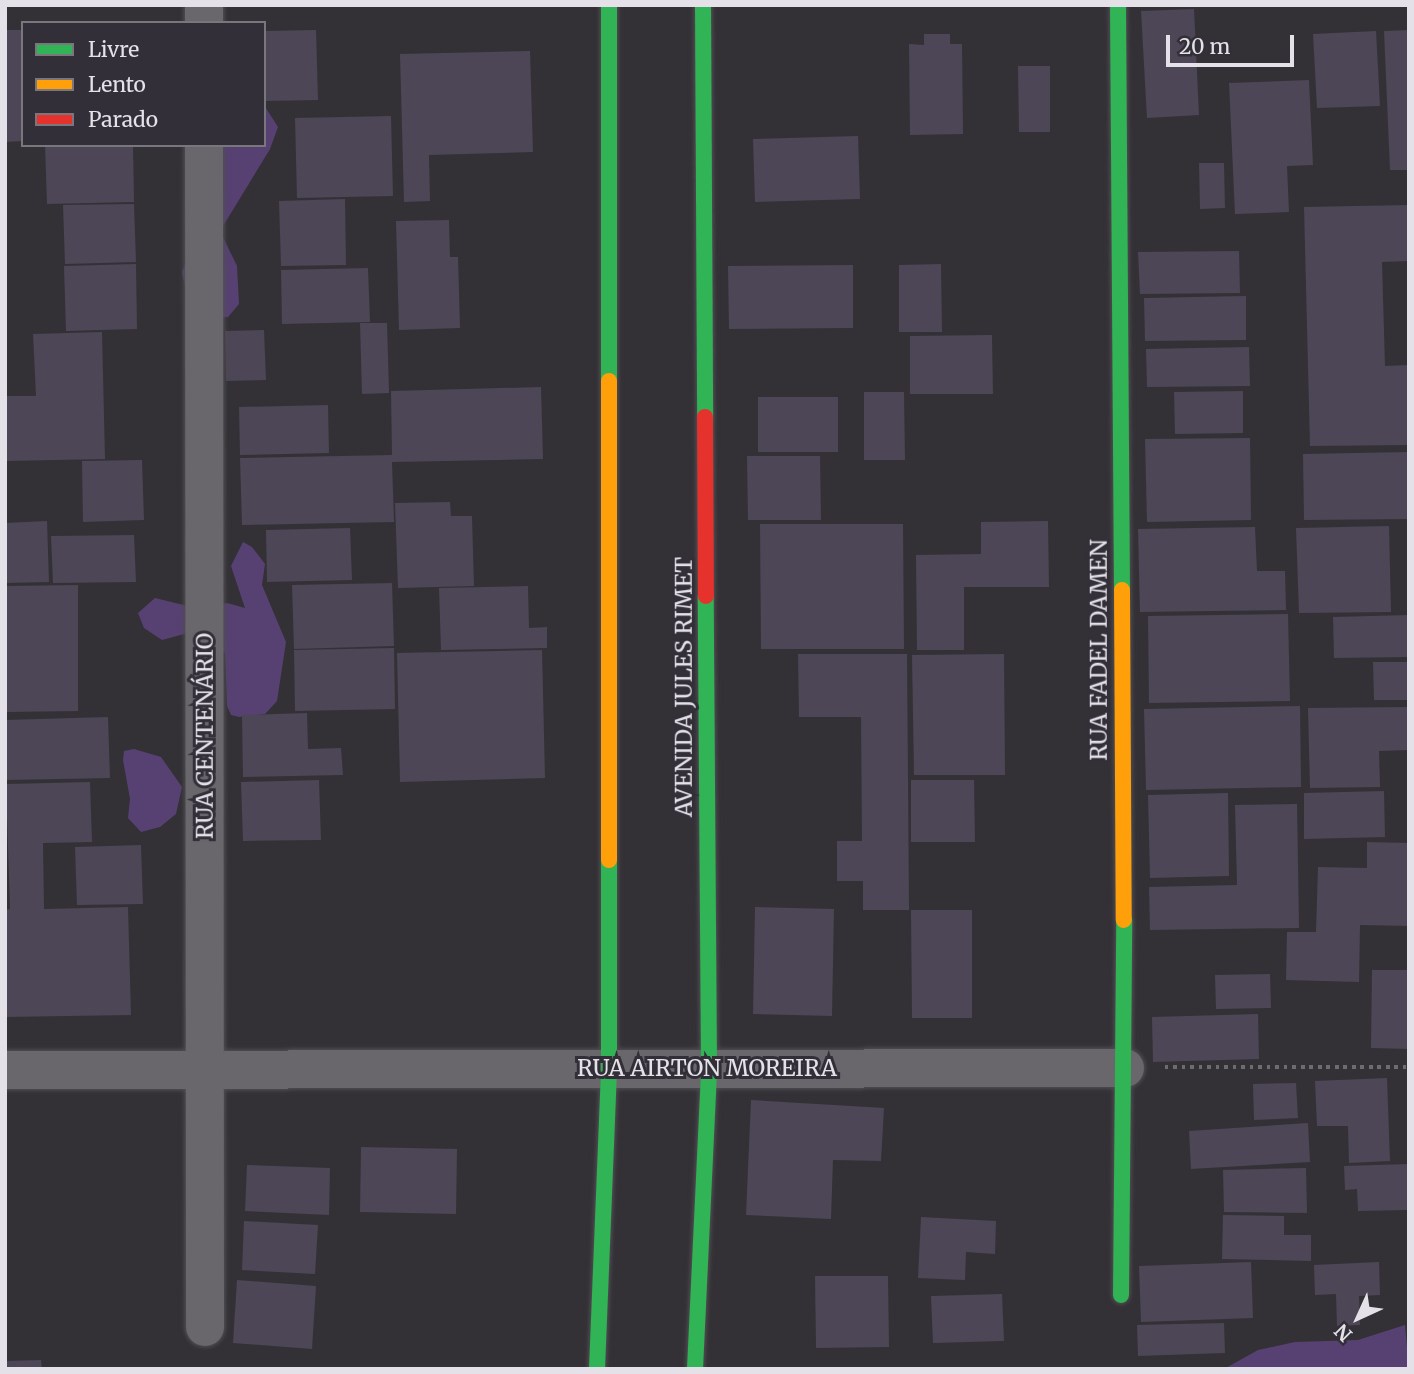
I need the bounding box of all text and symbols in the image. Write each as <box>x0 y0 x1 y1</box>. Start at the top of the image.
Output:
legend <box>21 21 266 147</box>
scale bar <box>1169 21 1297 65</box>
text: 20 m <box>1179 33 1230 60</box>
text: Livre <box>88 36 139 63</box>
text: Lento <box>88 71 146 98</box>
text: Parado <box>88 106 158 133</box>
street label: RUA FADEL DAMEN <box>1085 539 1113 761</box>
street label: AVENIDA JULES RIMET <box>670 557 698 817</box>
street label: RUA CENTENÁRIO <box>191 633 219 839</box>
street label: RUA AIRTON MOREIRA <box>577 1054 837 1082</box>
north arrow <box>1323 1283 1393 1353</box>
text: N <box>1329 1319 1357 1347</box>

